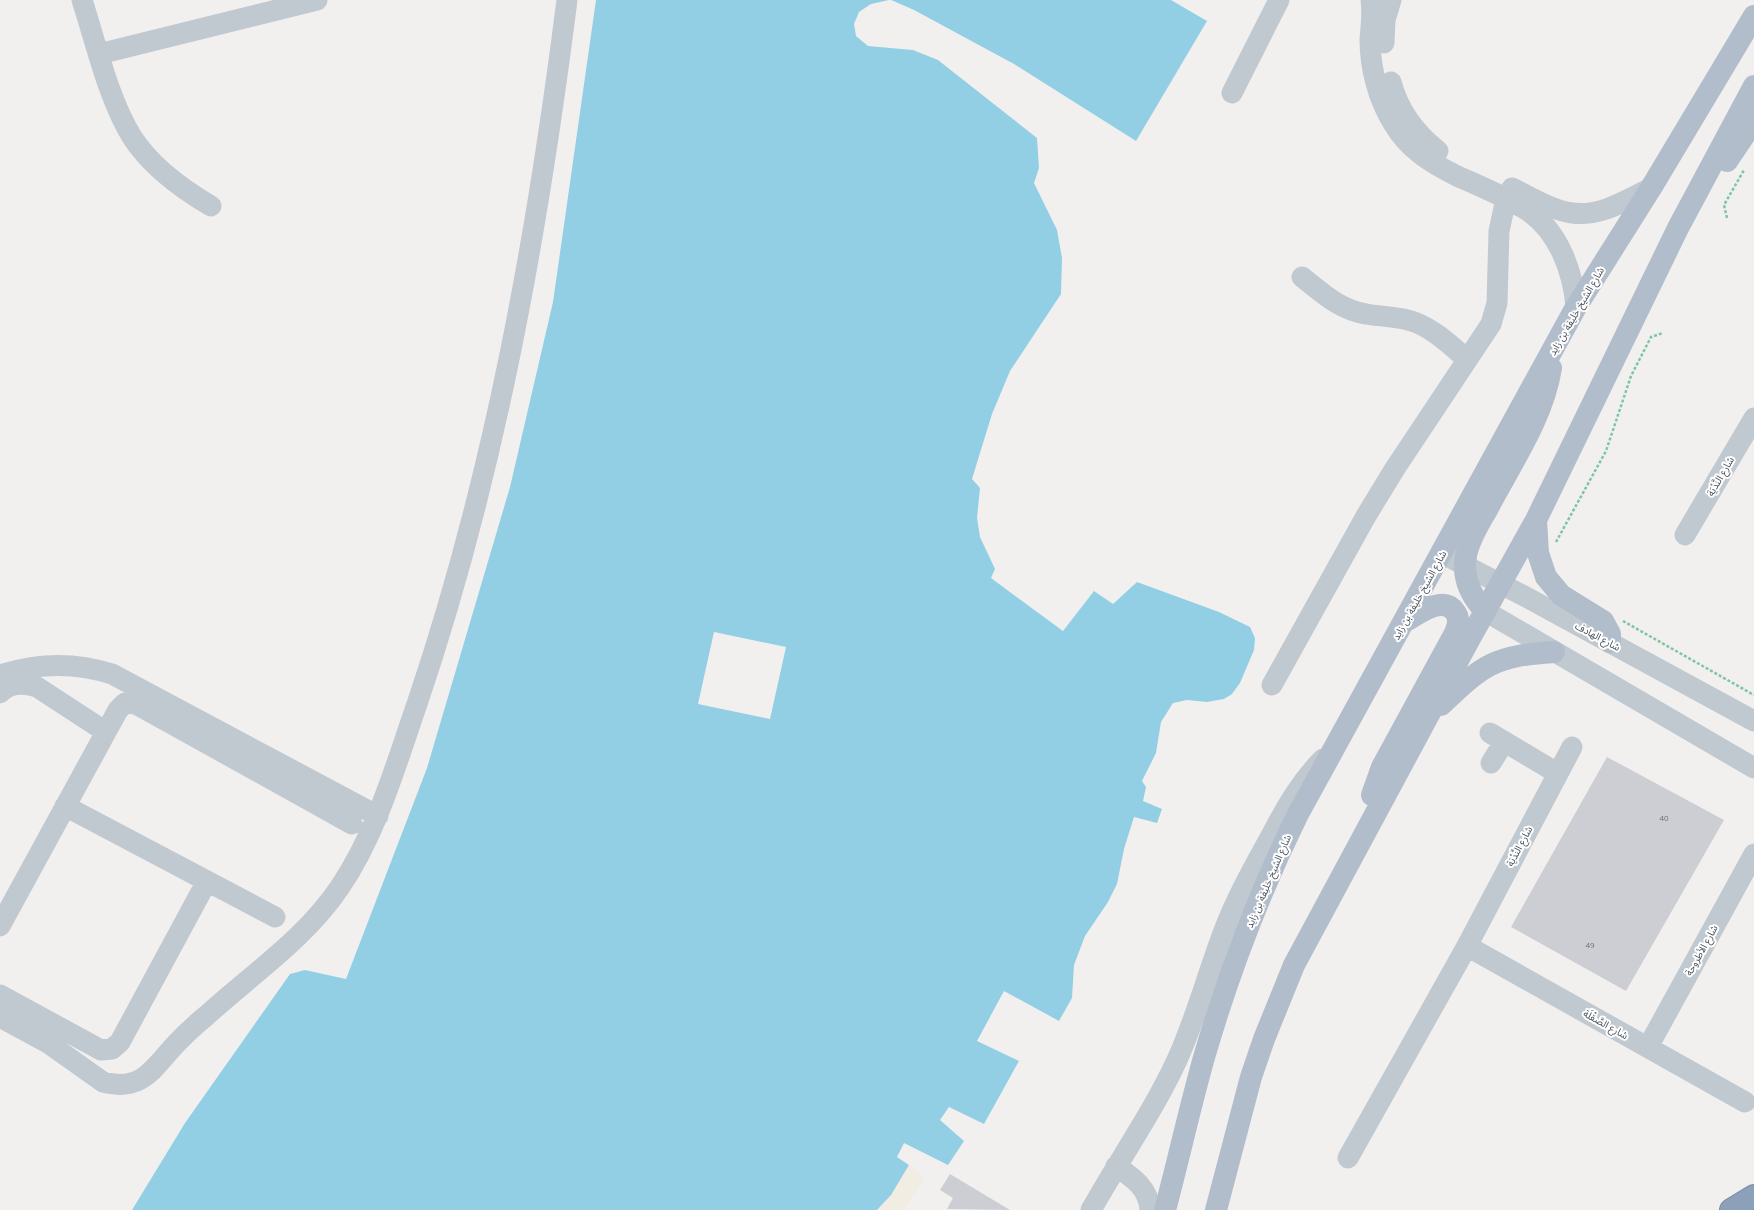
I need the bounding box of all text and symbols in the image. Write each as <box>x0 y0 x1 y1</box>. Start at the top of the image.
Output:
street label: شارع الشيخ خليفة بن زايد <box>1545 264 1608 358</box>
street label: شارع النَّدْيَة <box>1703 453 1738 499</box>
street label: شارع الشيخ خليفة بن زايد <box>1389 548 1450 643</box>
street label: شارع الهادف <box>1572 618 1623 655</box>
house number: 40 <box>1659 812 1669 823</box>
street label: شارع النَّدْيَة <box>1503 823 1536 869</box>
street label: شارع الشيخ خليفة بن زايد <box>1242 832 1295 930</box>
street label: شارع الأطروحة <box>1681 922 1722 978</box>
house number: 49 <box>1585 939 1595 950</box>
street label: شارع الصَّقْلَة <box>1581 1006 1631 1043</box>

